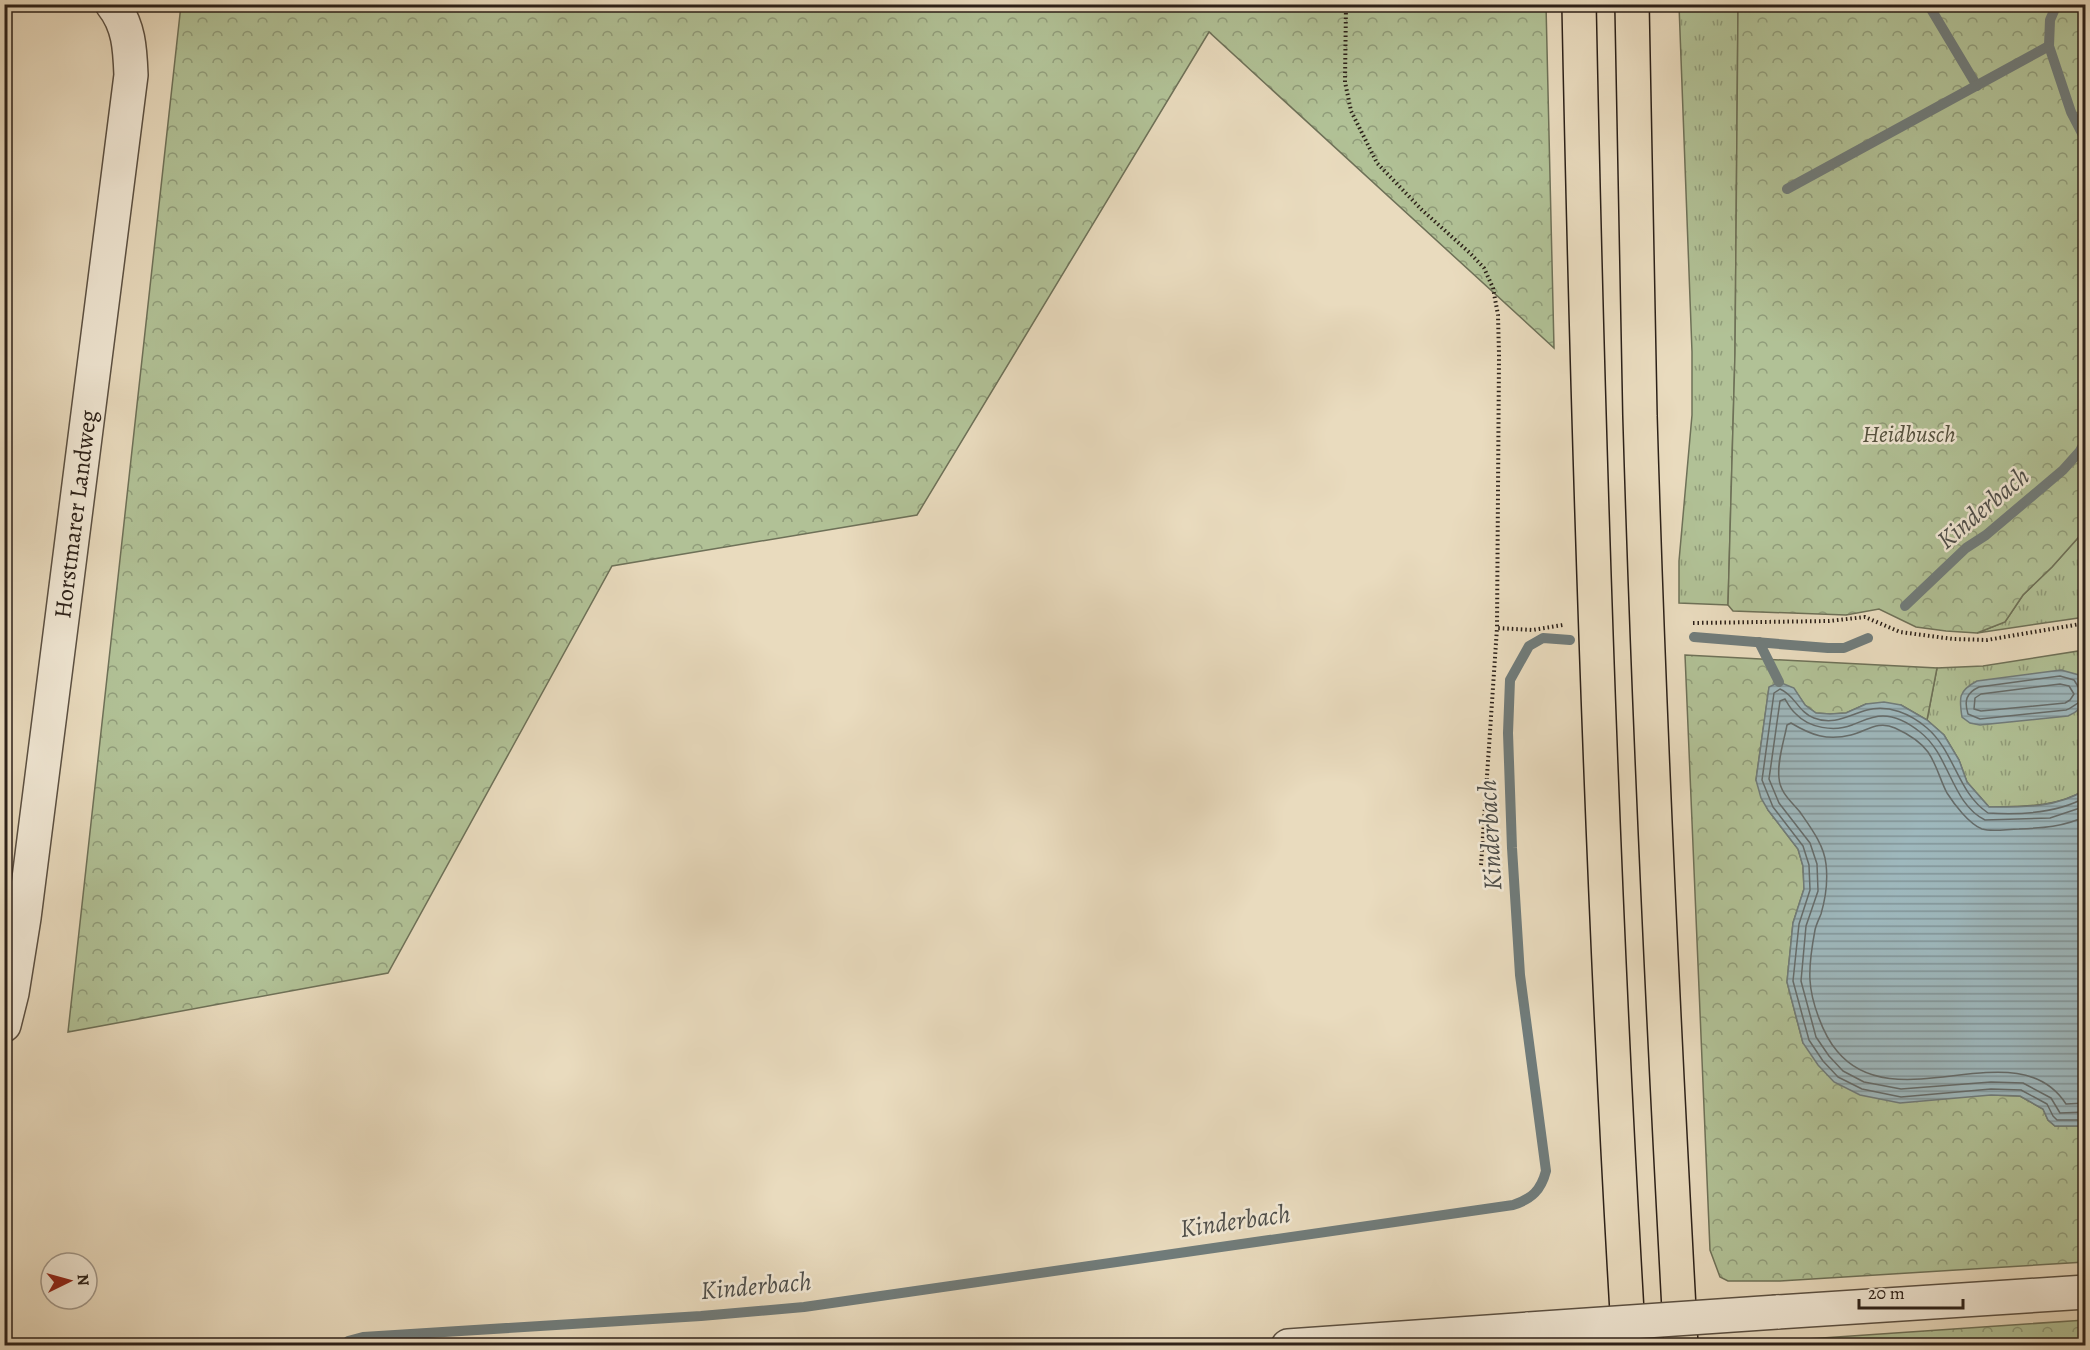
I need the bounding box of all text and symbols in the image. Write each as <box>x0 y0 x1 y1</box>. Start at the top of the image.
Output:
street label: Horstmarer Landweg <box>46 408 104 620</box>
park label: Heidbusch <box>1862 418 1956 450</box>
water label: Kinderbach <box>1929 459 2037 557</box>
water label: Kinderbach <box>1470 779 1510 891</box>
water label: Kinderbach <box>1178 1196 1292 1246</box>
north arrow <box>39 1251 99 1311</box>
water label: Kinderbach <box>699 1264 813 1308</box>
scale bar <box>1859 1272 1962 1310</box>
text: N <box>71 1273 94 1287</box>
text: 20 m <box>1868 1281 1905 1305</box>

